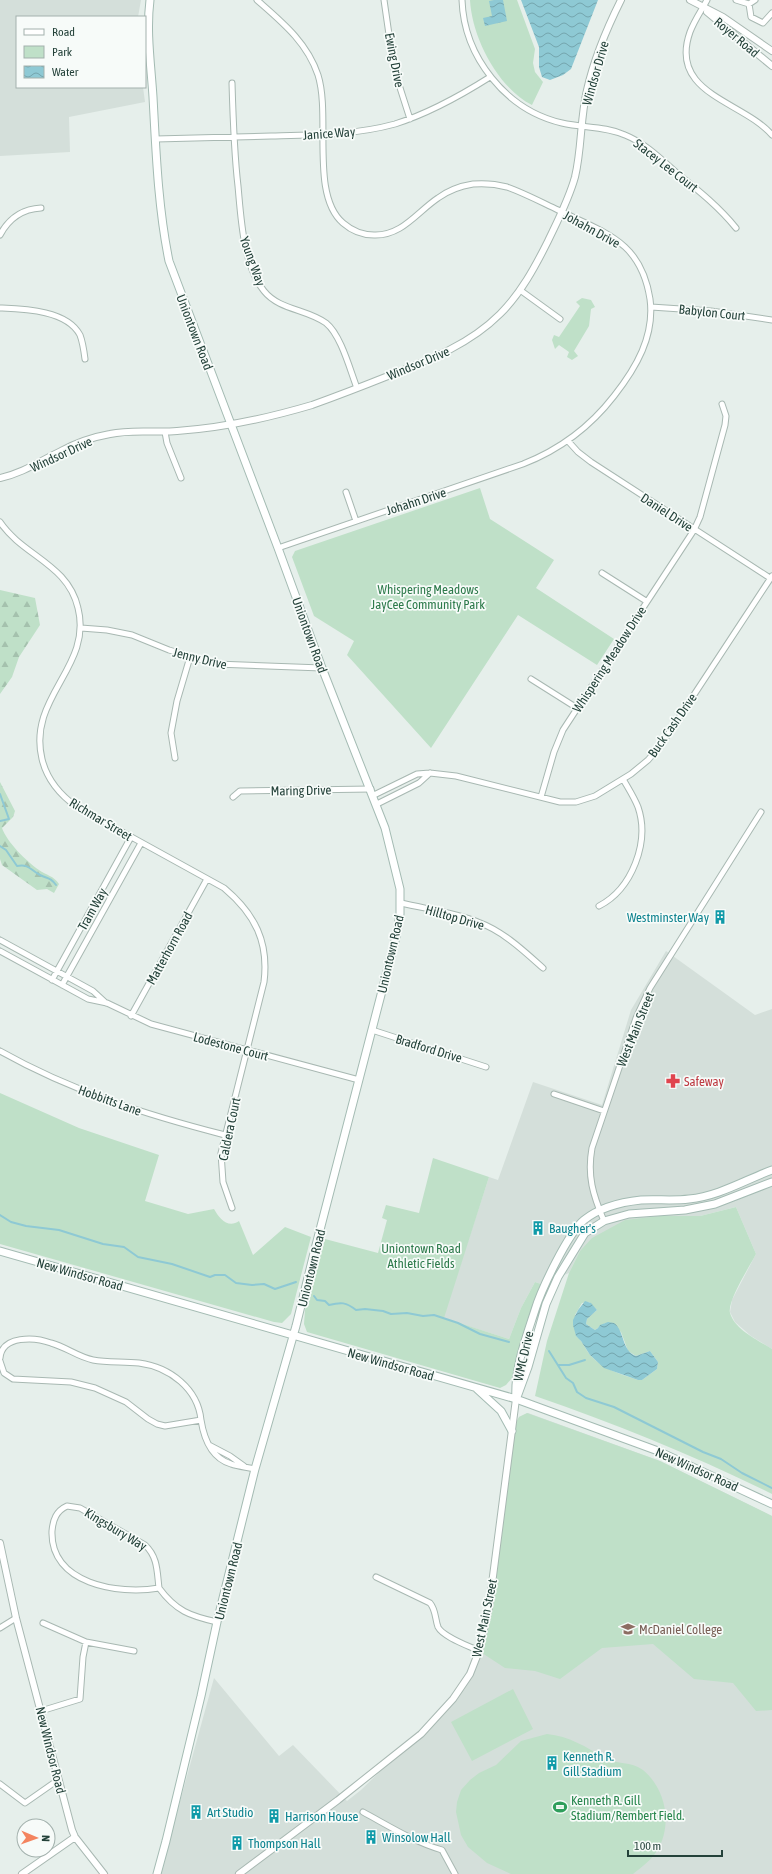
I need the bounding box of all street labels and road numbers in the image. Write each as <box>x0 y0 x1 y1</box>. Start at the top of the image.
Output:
street label: Royer Road <box>711 14 762 60</box>
street label: Ewing Drive <box>382 32 407 89</box>
street label: Windsor Drive <box>579 39 612 107</box>
street label: Janice Way <box>302 124 356 143</box>
street label: Stacey Lee Court <box>631 136 701 195</box>
street label: Johahn Drive <box>561 208 623 251</box>
street label: Young Way <box>237 234 269 289</box>
street label: Uniontown Road <box>173 292 216 372</box>
street label: Babylon Court <box>678 302 746 323</box>
street label: Windsor Drive <box>385 344 452 383</box>
street label: Windsor Drive <box>28 434 95 475</box>
street label: Johahn Drive <box>384 485 448 518</box>
street label: Daniel Drive <box>638 490 696 535</box>
street label: Uniontown Road <box>289 595 330 675</box>
street label: Whispering Meadow Drive <box>570 603 649 715</box>
street label: Jenny Drive <box>171 645 228 672</box>
street label: Buck Cash Drive <box>645 690 700 760</box>
street label: Maring Drive <box>271 782 331 799</box>
street label: Richmar Street <box>67 795 135 844</box>
street label: Tram Way <box>75 885 110 933</box>
street label: Hilltop Drive <box>424 902 486 933</box>
street label: Matterhorn Road <box>143 909 196 987</box>
street label: Uniontown Road <box>374 914 407 995</box>
street label: West Main Street <box>614 989 657 1069</box>
street label: Lodestone Court <box>192 1029 270 1064</box>
street label: Bradford Drive <box>394 1031 464 1066</box>
street label: Hobbitts Lane <box>76 1082 144 1119</box>
street label: Caldera Court <box>215 1096 244 1162</box>
street label: Uniontown Road <box>295 1228 328 1309</box>
street label: New Windsor Road <box>35 1255 125 1294</box>
street label: WMC Drive <box>510 1329 537 1383</box>
street label: New Windsor Road <box>346 1345 436 1384</box>
street label: New Windsor Road <box>653 1445 740 1494</box>
street label: Kingsbury Way <box>82 1505 150 1554</box>
street label: Uniontown Road <box>212 1541 245 1622</box>
street label: West Main Street <box>469 1577 500 1658</box>
street label: New Windsor Road <box>32 1705 69 1795</box>

